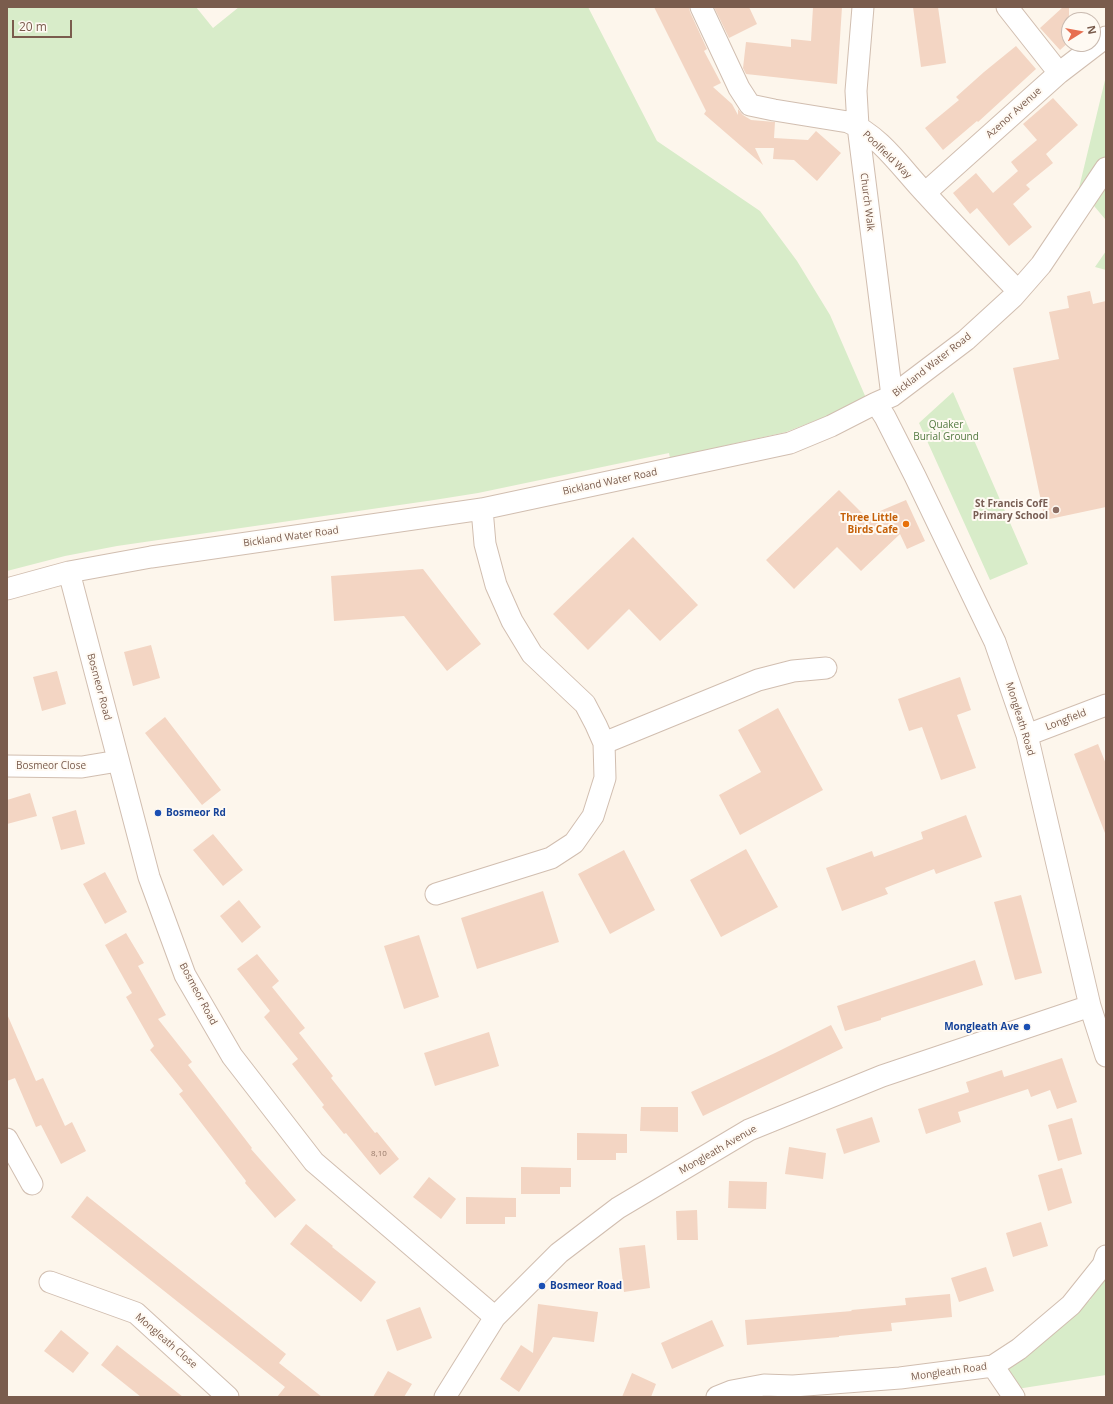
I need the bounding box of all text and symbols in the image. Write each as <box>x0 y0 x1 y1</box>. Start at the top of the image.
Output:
scale bar <box>14 12 74 38</box>
north arrow <box>1061 12 1101 52</box>
text: 20 m <box>19 18 47 35</box>
text: N <box>1084 24 1101 36</box>
street label: Azenor Avenue <box>984 85 1044 141</box>
street label: Poolfield Way <box>860 129 914 181</box>
street label: Church Walk <box>857 172 877 232</box>
street label: Bickland Water Road <box>890 331 974 399</box>
park label: Quaker Burial Ground <box>913 419 979 442</box>
street label: Bickland Water Road <box>562 466 658 498</box>
place label: St Francis CofE Primary School <box>973 498 1048 522</box>
marker: St Francis CofE Primary School <box>1051 505 1061 515</box>
place label: Three Little Birds Cafe <box>840 512 898 536</box>
marker: Three Little Birds Cafe <box>901 519 911 529</box>
street label: Bickland Water Road <box>242 524 340 550</box>
street label: Bosmeor Road <box>84 652 114 722</box>
street label: Mongleath Road <box>1003 681 1037 757</box>
street label: Longfield <box>1044 707 1088 733</box>
street label: Bosmeor Close <box>16 760 86 772</box>
place label: Bosmeor Rd <box>166 807 226 819</box>
marker: Bosmeor Rd <box>153 808 163 818</box>
street label: Bosmeor Road <box>177 961 219 1027</box>
place label: Mongleath Ave <box>944 1021 1019 1033</box>
marker: Mongleath Ave <box>1022 1022 1032 1032</box>
street label: Mongleath Avenue <box>677 1123 759 1177</box>
house number: 8,10 <box>371 1149 387 1159</box>
place label: Bosmeor Road <box>550 1280 622 1292</box>
marker: Bosmeor Road <box>537 1281 547 1291</box>
street label: Mongleath Close <box>133 1311 199 1371</box>
street label: Mongleath Road <box>910 1361 988 1383</box>

